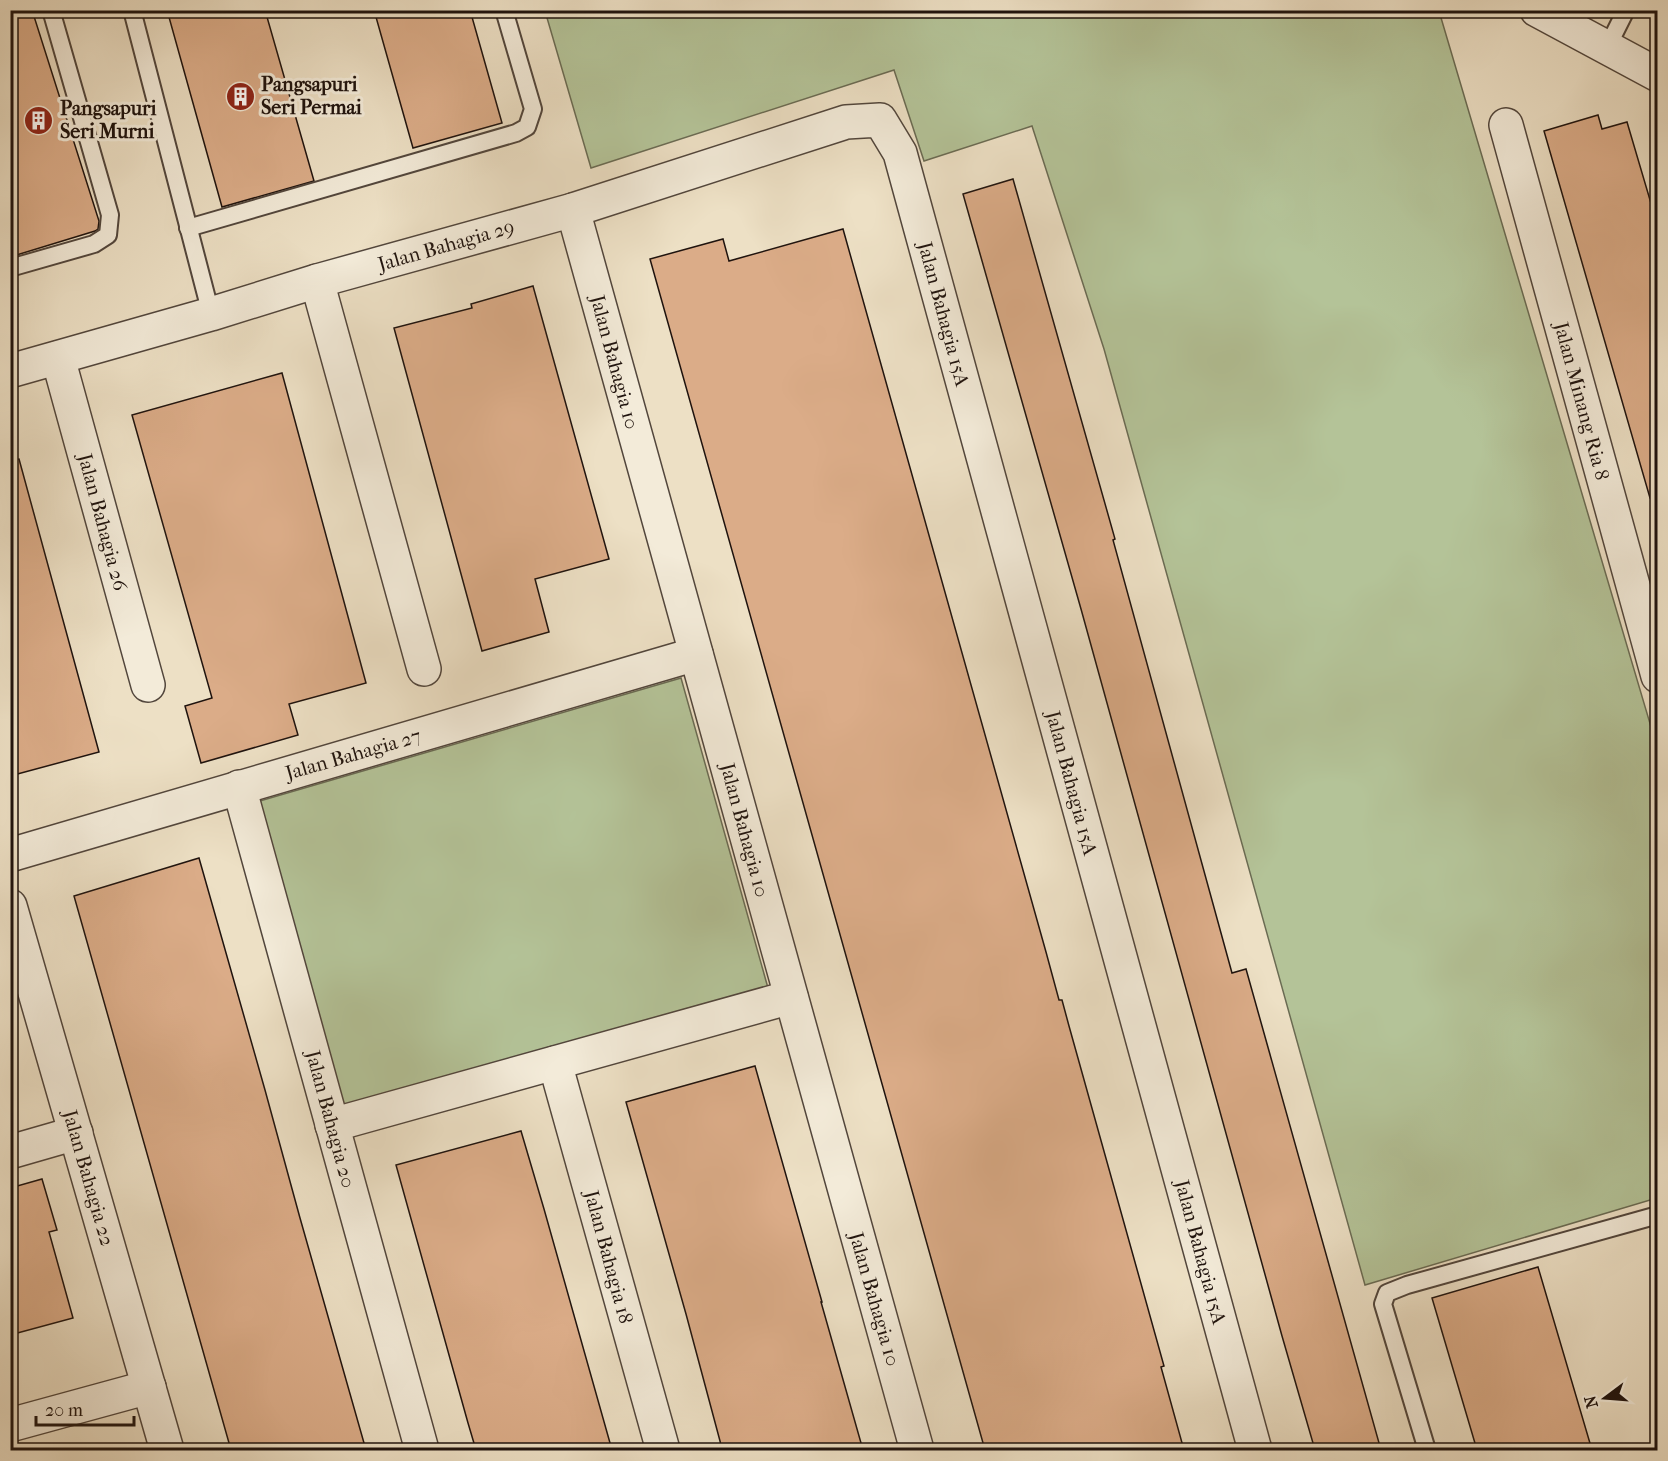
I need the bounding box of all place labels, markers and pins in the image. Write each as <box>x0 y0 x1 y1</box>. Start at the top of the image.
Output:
place label: Pangsapuri Seri Permai <box>261 73 363 119</box>
building icon: Pangsapuri Seri Permai <box>224 80 256 112</box>
place label: Pangsapuri Seri Murni <box>60 97 158 143</box>
building icon: Pangsapuri Seri Murni <box>23 104 55 136</box>

